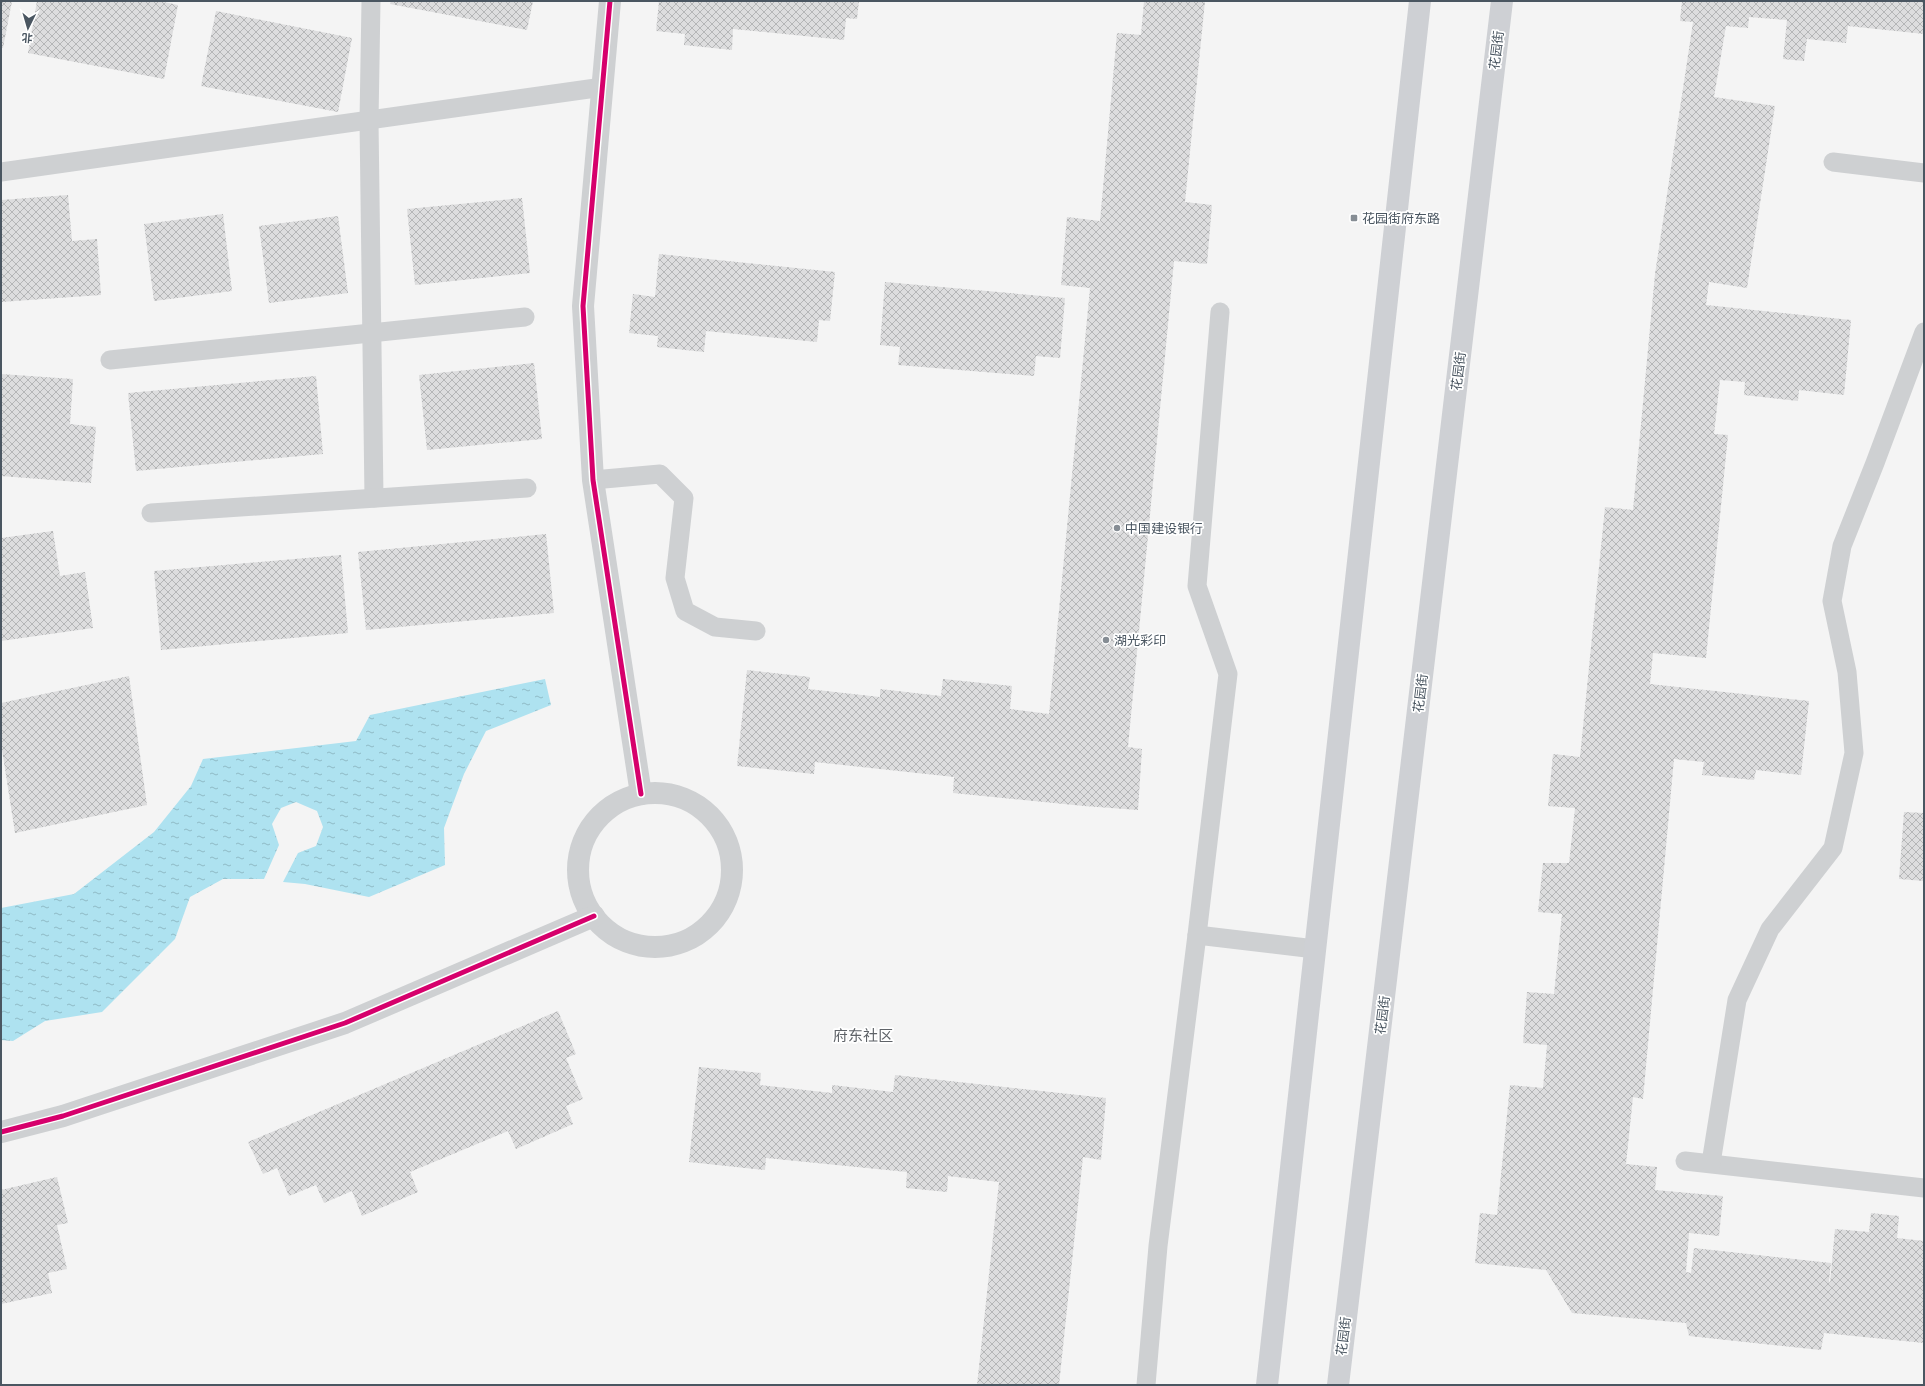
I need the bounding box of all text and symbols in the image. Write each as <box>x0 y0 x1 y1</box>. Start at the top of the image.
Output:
north arrow <box>8 8 48 48</box>
street label: 花园街 <box>1486 30 1506 70</box>
text: 北 <box>21 31 33 45</box>
place label: 花园街府东路 <box>1362 210 1440 226</box>
marker: 花园街府东路 <box>1349 213 1359 223</box>
street label: 花园街 <box>1448 351 1468 391</box>
place label: 中国建设银行 <box>1125 520 1203 536</box>
marker: 中国建设银行 <box>1112 523 1122 533</box>
place label: 湖光彩印 <box>1114 632 1166 648</box>
marker: 湖光彩印 <box>1101 635 1111 645</box>
street label: 花园街 <box>1410 673 1430 713</box>
street label: 花园街 <box>1372 995 1392 1035</box>
district label: 府东社区 <box>833 1026 893 1045</box>
street label: 花园街 <box>1333 1316 1353 1356</box>

